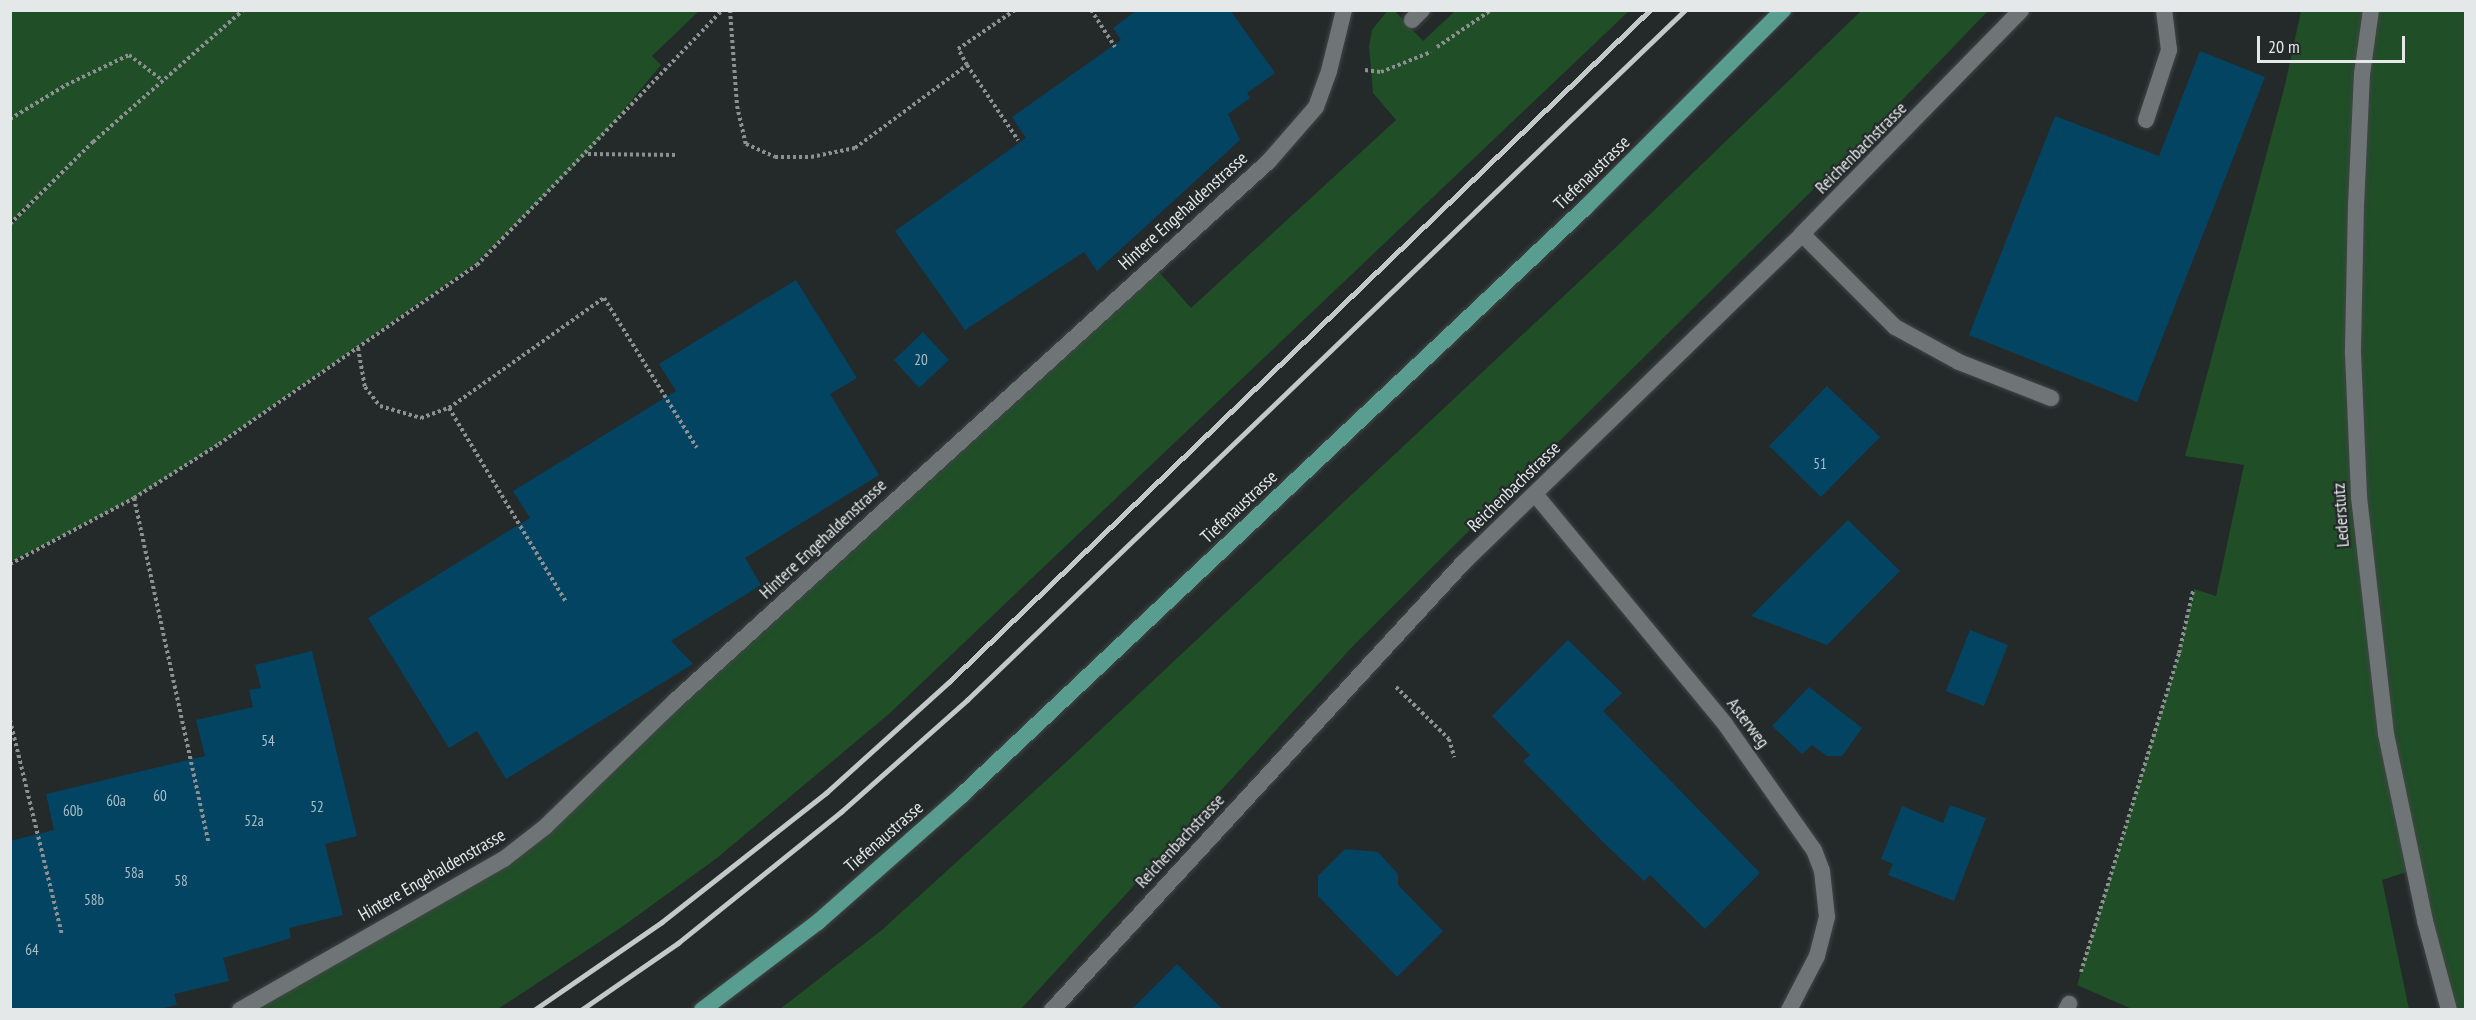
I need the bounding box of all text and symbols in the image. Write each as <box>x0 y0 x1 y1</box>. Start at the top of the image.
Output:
scale bar <box>2260 24 2408 62</box>
text: 20 m <box>2268 35 2300 58</box>
street label: Reichenbachstrasse <box>1811 98 1911 198</box>
street label: Tiefenaustrasse <box>1550 132 1634 214</box>
street label: Hintere Engehaldenstrasse <box>1114 147 1252 275</box>
house number: 20 <box>914 351 928 369</box>
street label: Reichenbachstrasse <box>1463 437 1565 537</box>
house number: 51 <box>1813 455 1827 473</box>
street label: Tiefenaustrasse <box>1196 466 1282 548</box>
street label: Hintere Engehaldenstrasse <box>755 475 891 603</box>
street label: Lederstutz <box>2328 482 2354 548</box>
street label: Asterweg <box>1722 694 1774 752</box>
house number: 54 <box>261 732 275 750</box>
house number: 60 <box>153 787 167 805</box>
street label: Reichenbachstrasse <box>1131 789 1229 893</box>
house number: 60a <box>106 792 126 810</box>
street label: Tiefenaustrasse <box>840 797 928 877</box>
house number: 52 <box>310 798 324 816</box>
house number: 60b <box>63 802 83 820</box>
house number: 52a <box>244 812 264 830</box>
street label: Hintere Engehaldenstrasse <box>355 824 509 926</box>
house number: 58a <box>124 864 144 882</box>
house number: 58 <box>174 872 188 890</box>
house number: 58b <box>84 891 104 909</box>
house number: 64 <box>25 941 39 959</box>

